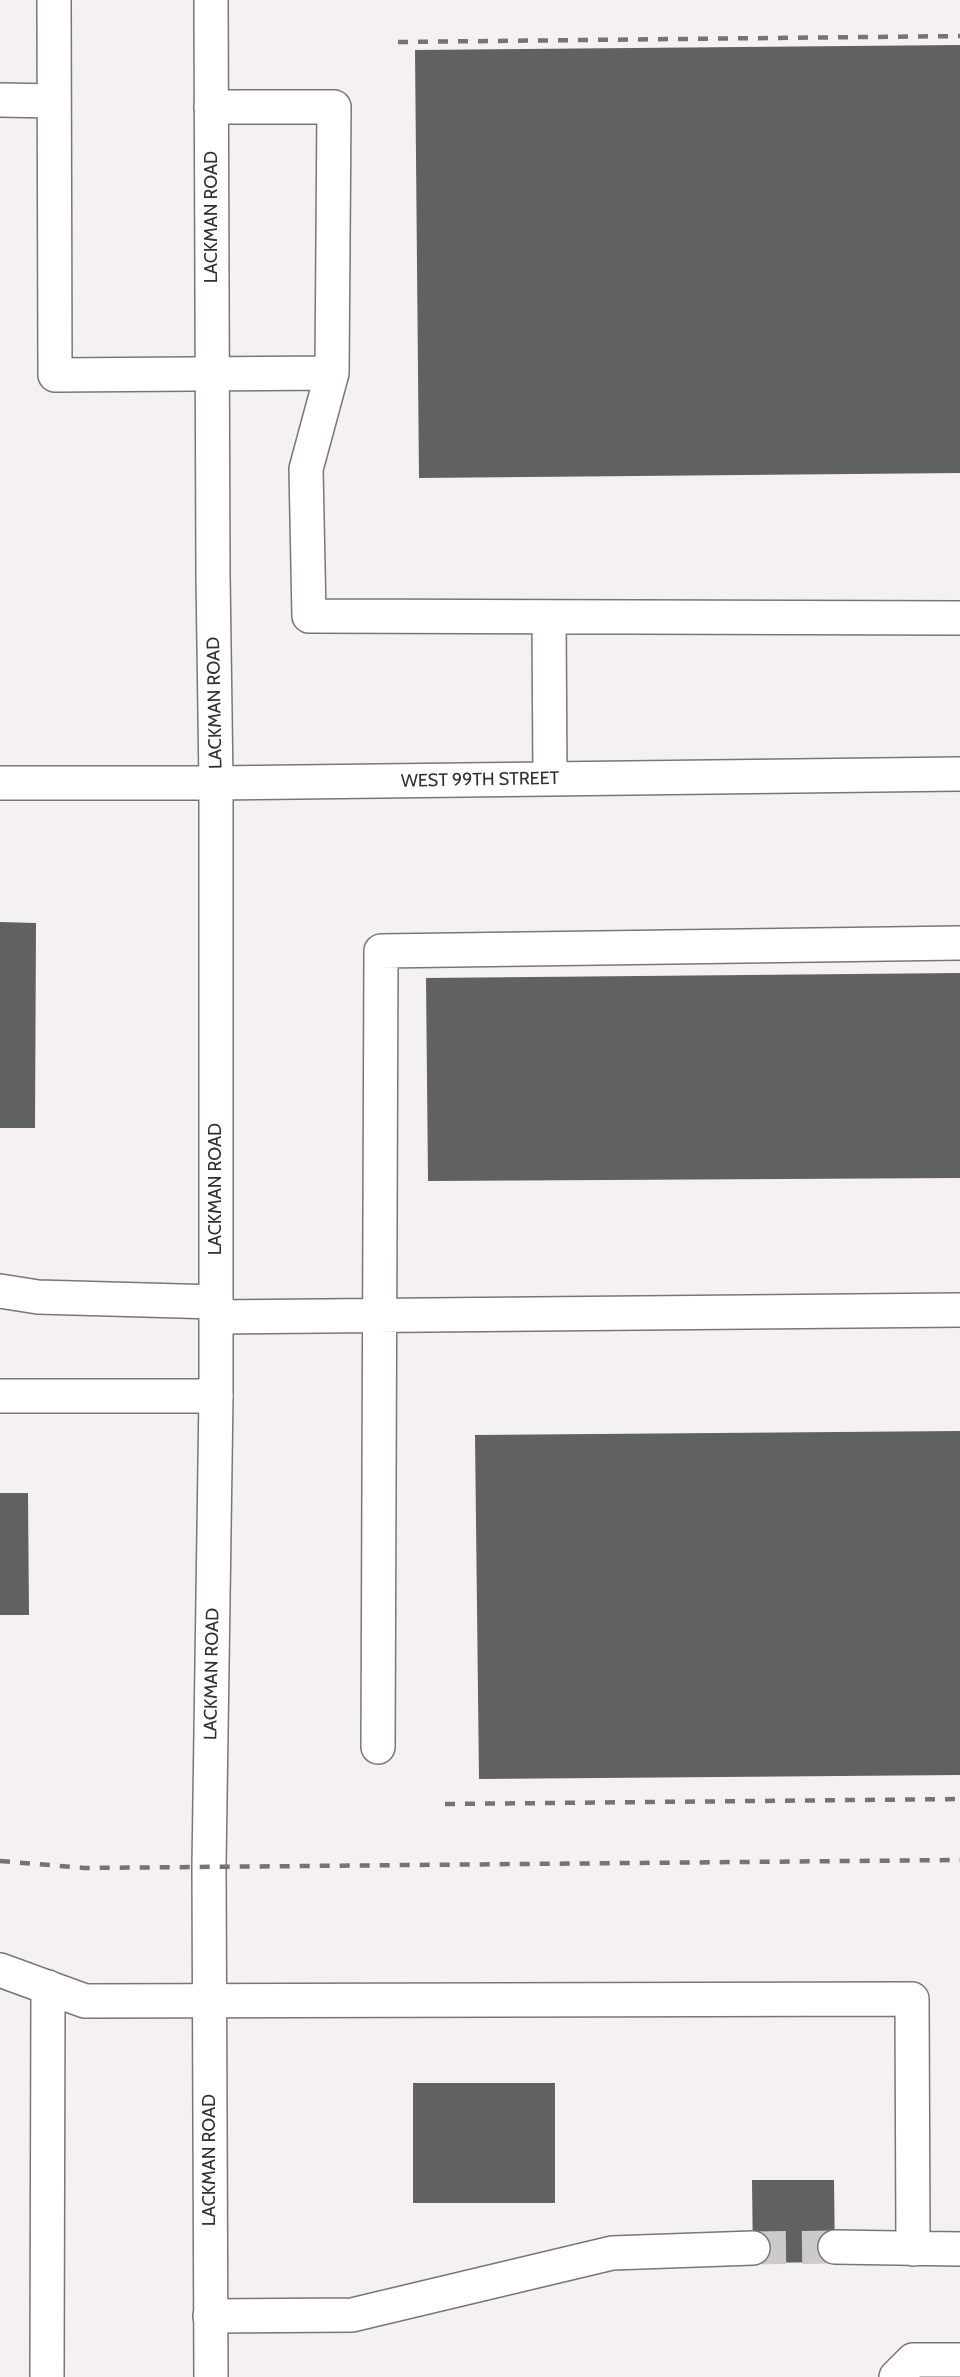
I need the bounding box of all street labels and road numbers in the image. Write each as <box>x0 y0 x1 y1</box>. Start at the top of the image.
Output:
street label: LACKMAN ROAD <box>201 151 223 283</box>
street label: LACKMAN ROAD <box>203 637 227 769</box>
street label: WEST 99TH STREET <box>401 768 559 792</box>
street label: LACKMAN ROAD <box>205 1123 227 1255</box>
street label: LACKMAN ROAD <box>200 1608 224 1740</box>
street label: LACKMAN ROAD <box>199 2094 221 2226</box>

